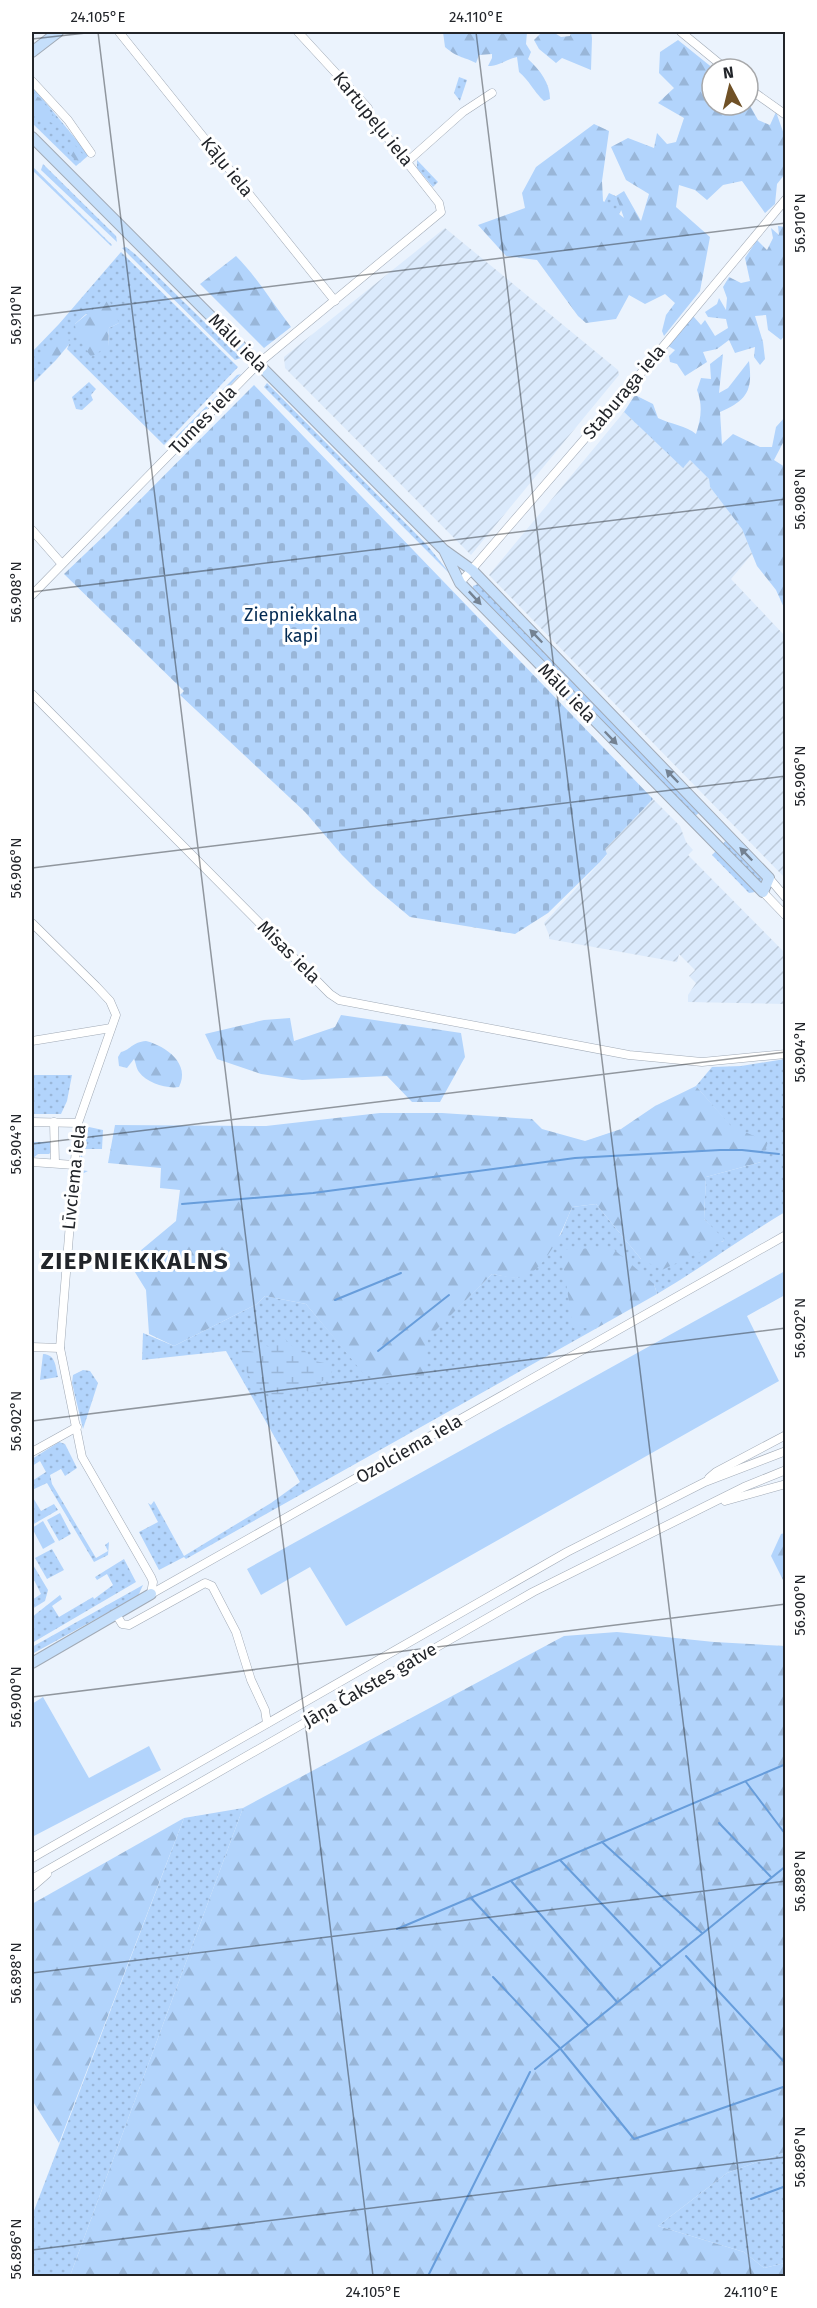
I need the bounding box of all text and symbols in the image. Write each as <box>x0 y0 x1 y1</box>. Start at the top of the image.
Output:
text: 24.105°E <box>70 8 126 26</box>
text: 24.110°E <box>449 8 503 26</box>
north arrow <box>700 57 760 117</box>
text: N <box>722 63 735 83</box>
street label: Kartupeļu iela <box>327 67 418 171</box>
street label: Kāļu iela <box>195 133 258 202</box>
text: 56.910°N <box>791 193 809 253</box>
text: 56.910°N <box>7 285 25 345</box>
street label: Mālu iela <box>204 309 272 377</box>
street label: Staburaga iela <box>578 340 670 444</box>
street label: Tumes iela <box>165 381 241 459</box>
text: 56.908°N <box>791 468 809 530</box>
text: 56.908°N <box>7 561 25 623</box>
one-way arrow <box>468 591 482 606</box>
park label: Ziepniekkalna kapi <box>244 604 358 647</box>
one-way arrow <box>529 629 543 644</box>
street label: Mālu iela <box>533 659 601 727</box>
one-way arrow <box>604 730 618 745</box>
text: 56.906°N <box>791 746 809 806</box>
one-way arrow <box>665 768 679 783</box>
text: 56.906°N <box>7 838 25 898</box>
one-way arrow <box>739 847 753 862</box>
street label: Misas iela <box>253 916 325 988</box>
text: 56.904°N <box>791 1021 809 1083</box>
text: 56.904°N <box>7 1113 25 1175</box>
street label: Līvciema iela <box>58 1123 90 1231</box>
district label: ZIEPNIEKKALNS <box>41 1247 229 1275</box>
text: 56.902°N <box>791 1298 809 1358</box>
text: 56.902°N <box>7 1391 25 1451</box>
street label: Ozolciema iela <box>352 1410 466 1488</box>
text: 56.900°N <box>791 1574 809 1636</box>
street label: Jāņa Čakstes gatve <box>299 1638 441 1733</box>
text: 56.900°N <box>7 1666 25 1728</box>
text: 56.898°N <box>791 1850 809 1912</box>
text: 56.898°N <box>7 1942 25 2004</box>
text: 56.896°N <box>791 2127 809 2187</box>
text: 56.896°N <box>7 2219 25 2279</box>
text: 24.105°E <box>345 2283 401 2301</box>
text: 24.110°E <box>724 2283 778 2301</box>

